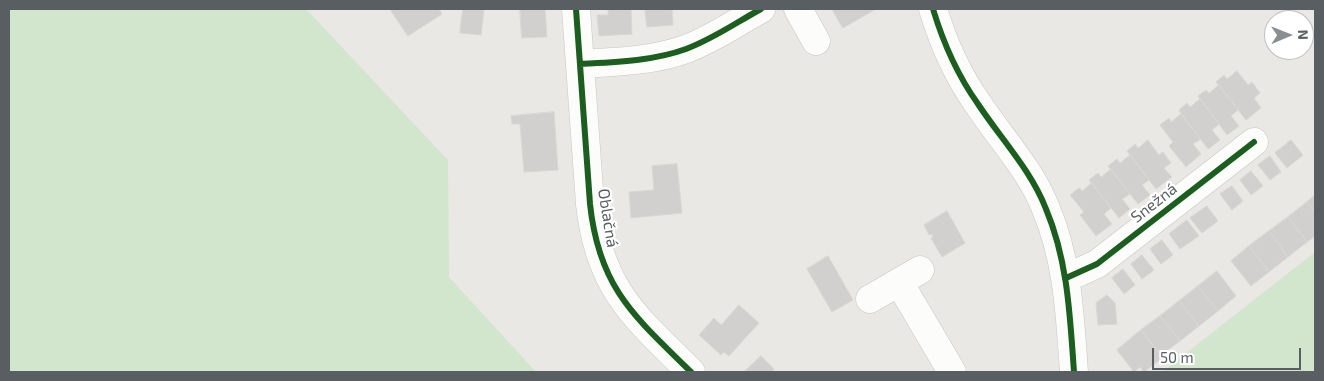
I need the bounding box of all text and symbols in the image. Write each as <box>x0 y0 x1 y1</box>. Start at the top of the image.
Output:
north arrow <box>1264 10 1314 60</box>
text: N <box>1295 30 1312 40</box>
street label: Snežná <box>1127 179 1181 227</box>
street label: Oblačná <box>594 187 622 249</box>
scale bar <box>1154 338 1303 370</box>
text: 50 m <box>1160 348 1194 366</box>

